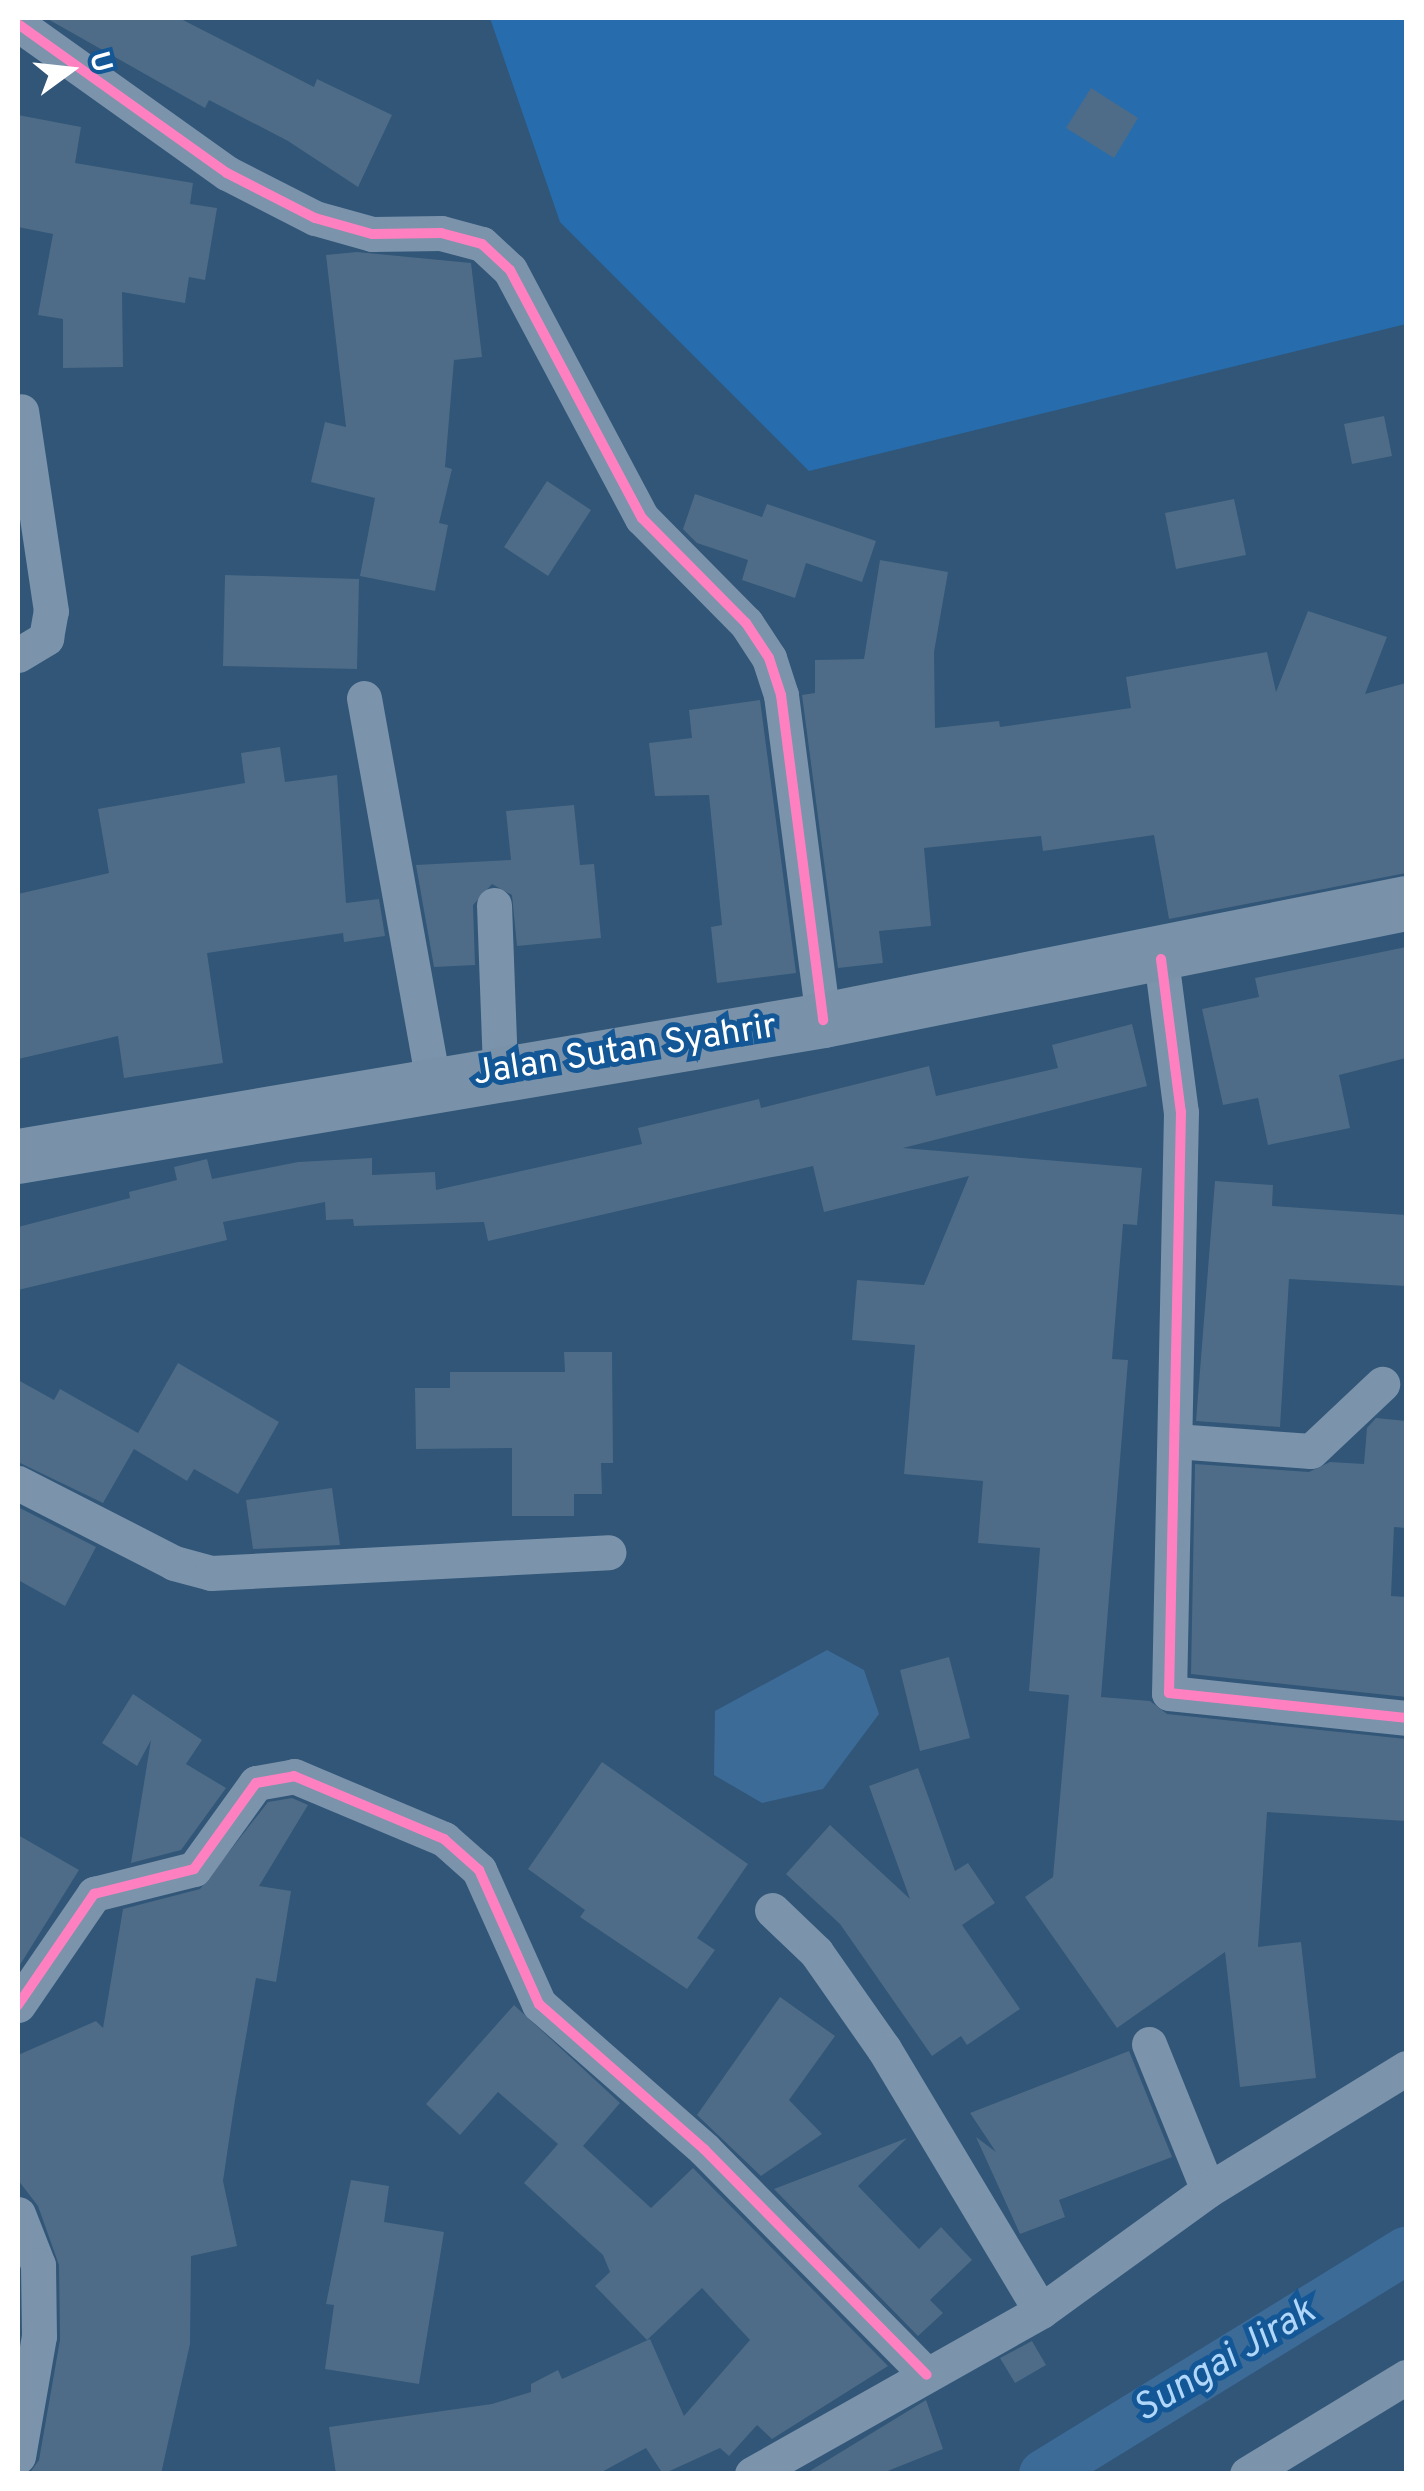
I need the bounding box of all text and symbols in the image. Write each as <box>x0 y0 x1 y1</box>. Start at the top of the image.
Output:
north arrow <box>20 20 120 120</box>
text: U <box>79 48 119 77</box>
street label: Jalan Sutan Syahrir <box>470 1006 780 1096</box>
water label: Sungai Jirak <box>1126 2290 1324 2434</box>

